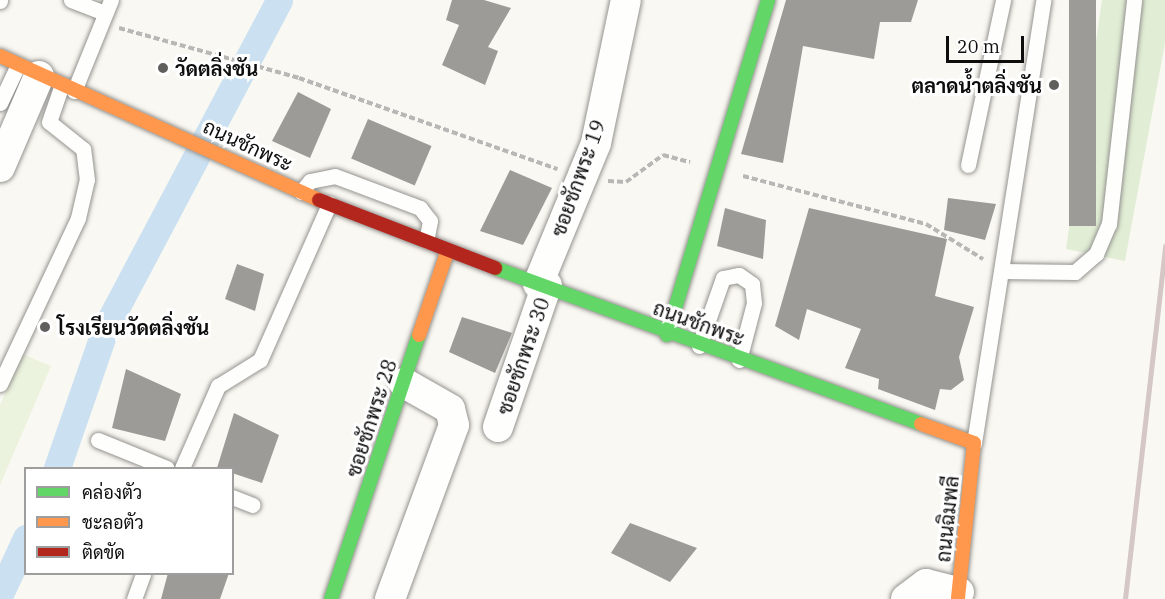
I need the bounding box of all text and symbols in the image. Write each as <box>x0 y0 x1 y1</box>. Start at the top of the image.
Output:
scale bar <box>949 24 1027 62</box>
text: 20 m <box>957 35 1000 58</box>
place label: วัดตลิ่งชัน <box>175 56 258 80</box>
marker: วัดตลิ่งชัน <box>156 61 170 75</box>
place label: ตลาดน้ำตลิ่งชัน <box>912 73 1042 97</box>
marker: ตลาดน้ำตลิ่งชัน <box>1047 78 1061 92</box>
street label: ถนนชักพระ <box>200 114 296 176</box>
street label: ซอยชักพระ 19 <box>546 116 610 240</box>
street label: ซอยชักพระ 30 <box>492 294 554 418</box>
street label: ถนนชักพระ <box>650 295 748 351</box>
place label: โรงเรียนวัดตลิ่งชัน <box>57 315 209 339</box>
marker: โรงเรียนวัดตลิ่งชัน <box>38 320 52 334</box>
street label: ซอยชักพระ 28 <box>341 356 401 480</box>
legend <box>24 467 234 575</box>
street label: ถนนฉิมพลี <box>931 475 963 563</box>
text: คล่องตัว <box>82 481 142 504</box>
text: ชะลอตัว <box>82 511 144 534</box>
text: ติดขัด <box>82 541 125 564</box>

